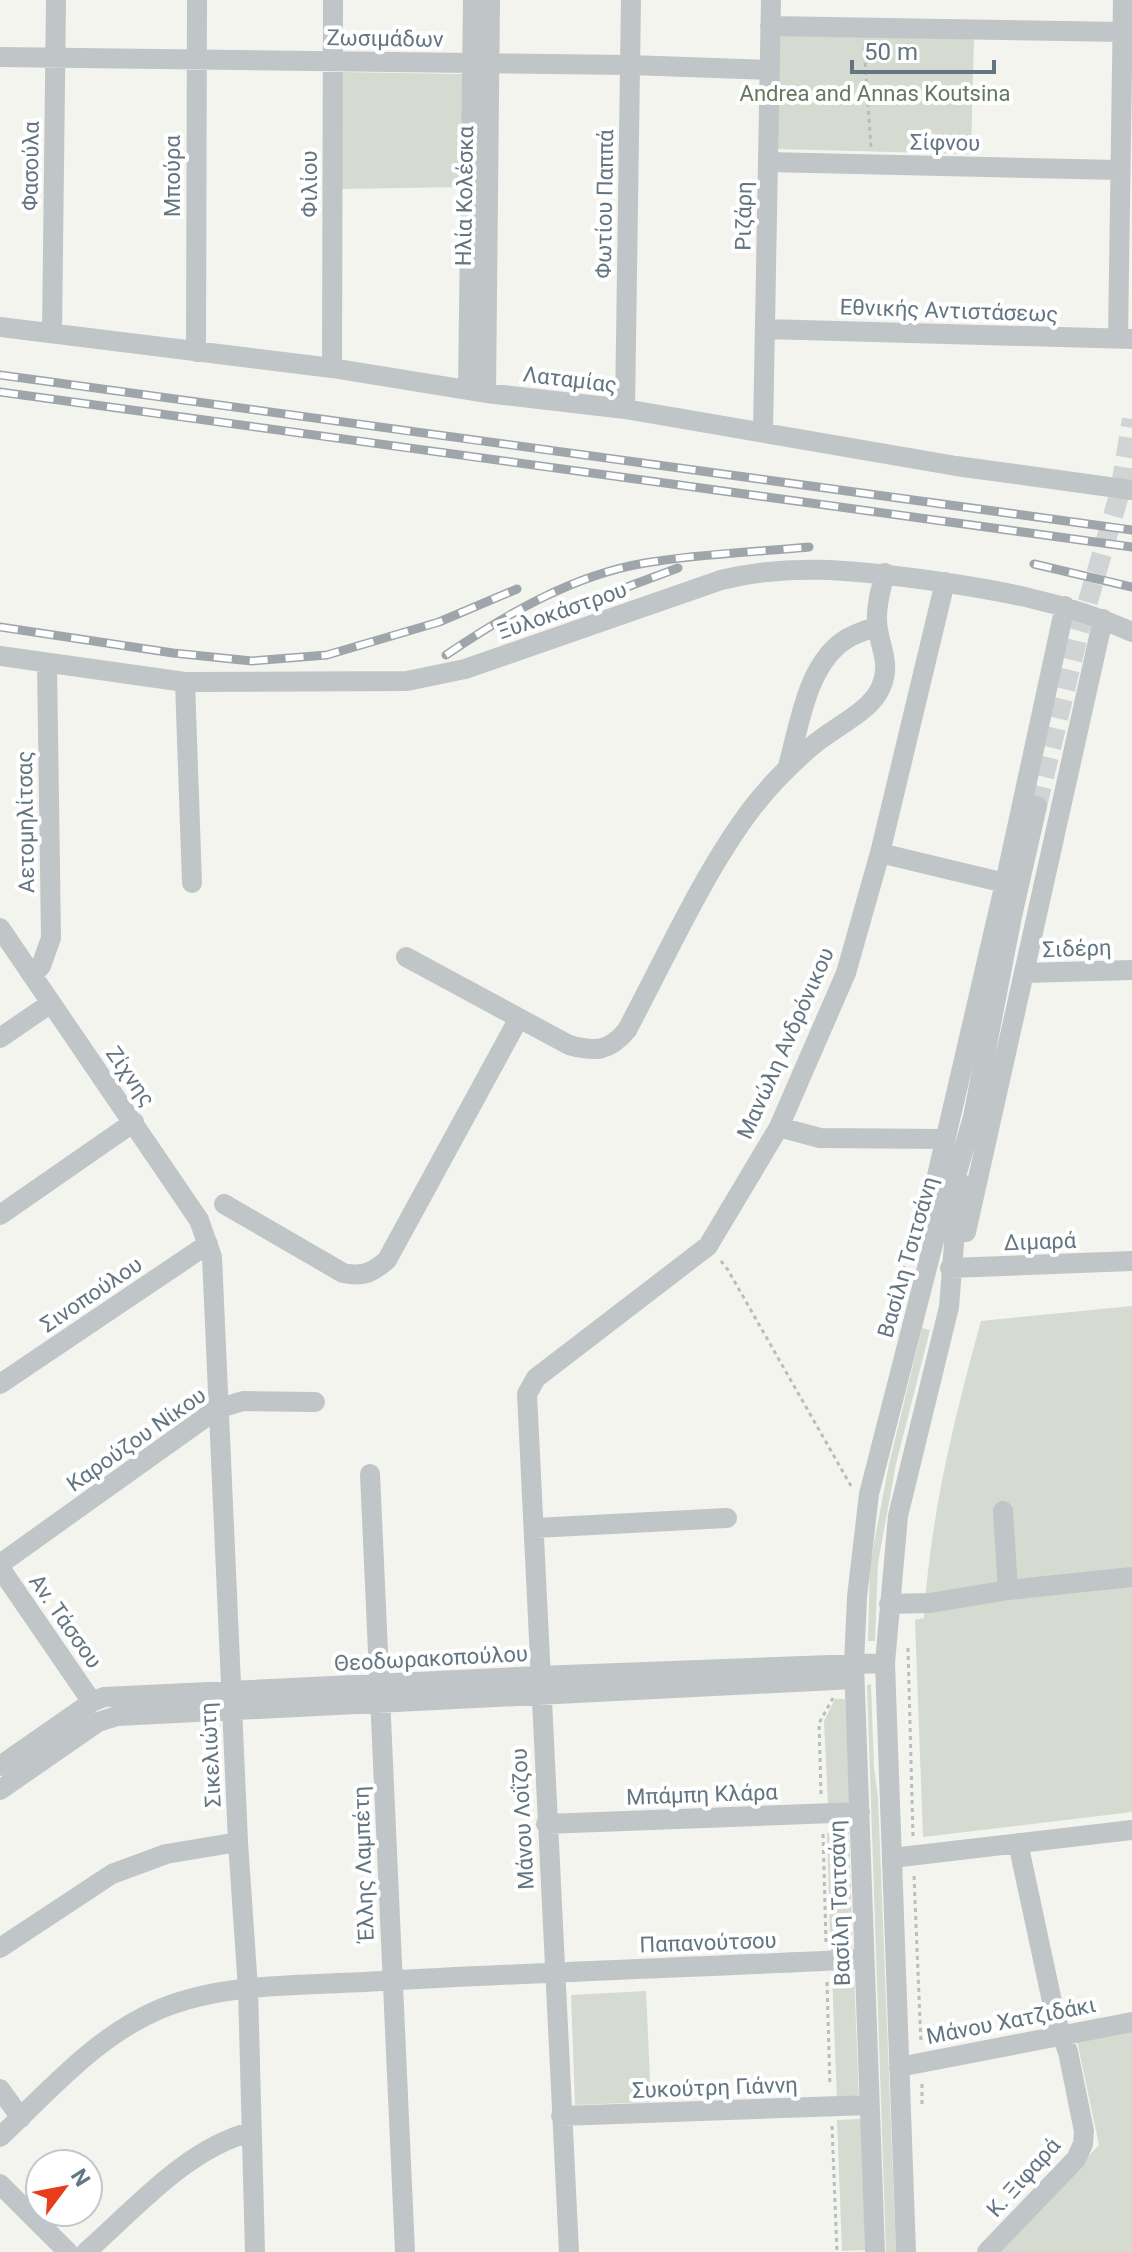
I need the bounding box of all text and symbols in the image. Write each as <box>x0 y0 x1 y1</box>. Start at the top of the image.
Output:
scale bar <box>852 24 994 74</box>
street label: Ζωσιμάδων <box>326 25 444 52</box>
text: 50 m <box>864 38 918 66</box>
park label: Andrea and Annas Koutsina <box>740 81 1010 106</box>
street label: Φασούλα <box>17 120 44 211</box>
street label: Ηλία Κολέσκα <box>451 125 478 266</box>
street label: Φωτίου Παππά <box>591 129 618 279</box>
street label: Σίφνου <box>910 129 980 156</box>
street label: Μπούρα <box>160 135 185 217</box>
street label: Φιλίου <box>297 151 322 217</box>
street label: Ριζάρη <box>730 181 757 251</box>
street label: Εθνικής Αντιστάσεως <box>839 294 1059 327</box>
street label: Λαταμίας <box>522 361 618 398</box>
street label: Ξυλοκάστρου <box>494 577 630 644</box>
street label: Αετομηλίτσας <box>12 751 39 893</box>
street label: Σιδέρη <box>1042 935 1112 962</box>
street label: Μανώλη Ανδρόνικου <box>732 944 839 1143</box>
street label: Ζίχνης <box>101 1041 160 1111</box>
street label: Βασίλη Τσιτσάνη <box>873 1174 942 1340</box>
street label: Διμαρά <box>1003 1228 1077 1255</box>
street label: Σινοπούλου <box>36 1251 147 1337</box>
street label: Καρούζου Νίκου <box>62 1382 210 1497</box>
street label: Αν. Τάσσου <box>24 1570 107 1673</box>
street label: Θεοδωρακοπούλου <box>333 1641 529 1676</box>
street label: Σικελιώτη <box>195 1702 226 1808</box>
street label: Μάνου Λοΐζου <box>506 1748 539 1890</box>
street label: Μπάμπη Κλάρα <box>626 1779 779 1810</box>
street label: Έλλης Λαμπέτη <box>348 1786 379 1944</box>
street label: Βασίλη Τσιτσάνη <box>824 1820 855 1986</box>
street label: Παπανούτσου <box>639 1928 777 1957</box>
street label: Μάνου Χατζιδάκι <box>924 1992 1098 2049</box>
street label: Συκούτρη Γιάννη <box>632 2072 798 2103</box>
street label: Κ. Ξιφαρά <box>982 2132 1066 2222</box>
north arrow <box>24 2148 104 2228</box>
text: N <box>66 2164 95 2191</box>

